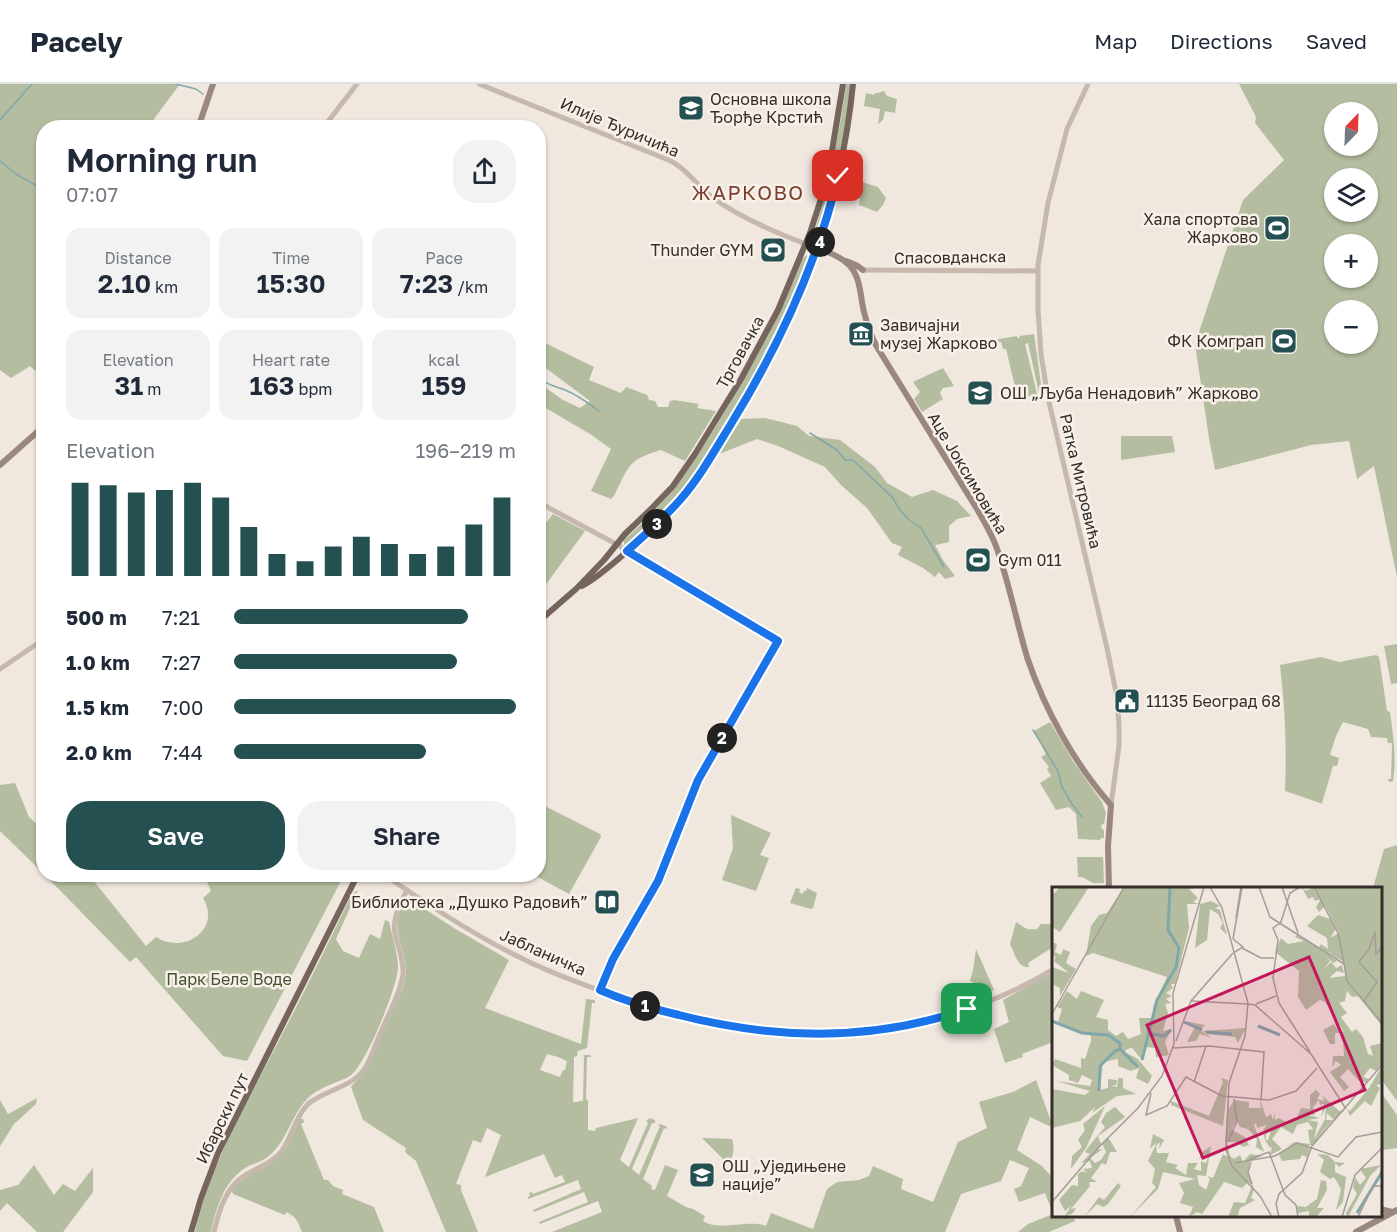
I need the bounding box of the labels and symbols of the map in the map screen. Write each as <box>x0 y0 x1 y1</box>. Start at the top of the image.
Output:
place label: Основна школа Ђорђе Крстић <box>710 89 831 127</box>
street label: Илије Ђуричића <box>557 93 683 161</box>
school or university icon: Основна школа Ђорђе Крстић <box>676 93 706 123</box>
north arrow <box>1324 102 1378 156</box>
pin <box>812 150 863 201</box>
district label: ЖАРКОВО <box>692 180 805 204</box>
place label: Хала спортова Жарково <box>1143 209 1258 247</box>
sports icon: Хала спортова Жарково <box>1262 213 1292 243</box>
pin: 4 <box>805 227 835 257</box>
sports icon: Thunder GYM <box>758 235 788 265</box>
place label: Thunder GYM <box>651 240 754 260</box>
street label: Спасовданска <box>894 246 1006 268</box>
street label: Трговачка <box>712 312 768 392</box>
place label: Завичајни музеј Жарково <box>880 315 997 353</box>
museum icon: Завичајни музеј Жарково <box>846 319 876 349</box>
sports icon: ФК Комграп <box>1269 326 1299 356</box>
place label: ФК Комграп <box>1167 331 1264 351</box>
school or university icon: ОШ „Љуба Ненадовић” Жарково <box>965 378 995 408</box>
place label: ОШ „Љуба Ненадовић” Жарково <box>1000 383 1258 403</box>
street label: Аце Јоксимовића <box>924 408 1012 538</box>
street label: Ратка Митровића <box>1056 412 1106 550</box>
pin: 3 <box>642 509 672 539</box>
sports icon: Gym 011 <box>963 545 993 575</box>
place label: Gym 011 <box>998 550 1062 570</box>
public building icon: 11135 Београд 68 <box>1112 686 1142 716</box>
place label: 11135 Београд 68 <box>1146 691 1281 711</box>
pin: 2 <box>707 723 737 753</box>
library icon: Библиотека „Душко Радовић” <box>592 887 622 917</box>
inset map <box>1052 887 1382 1217</box>
place label: Библиотека „Душко Радовић” <box>351 892 588 912</box>
street label: Јабланичка <box>497 924 589 980</box>
park label: Парк Беле Воде <box>166 969 292 989</box>
pin <box>941 983 992 1034</box>
pin: 1 <box>630 991 660 1021</box>
street label: Ибарски пут <box>191 1069 253 1167</box>
place label: ОШ „Уједињене нације” <box>722 1156 846 1194</box>
school or university icon: ОШ „Уједињене нације” <box>687 1160 717 1190</box>

